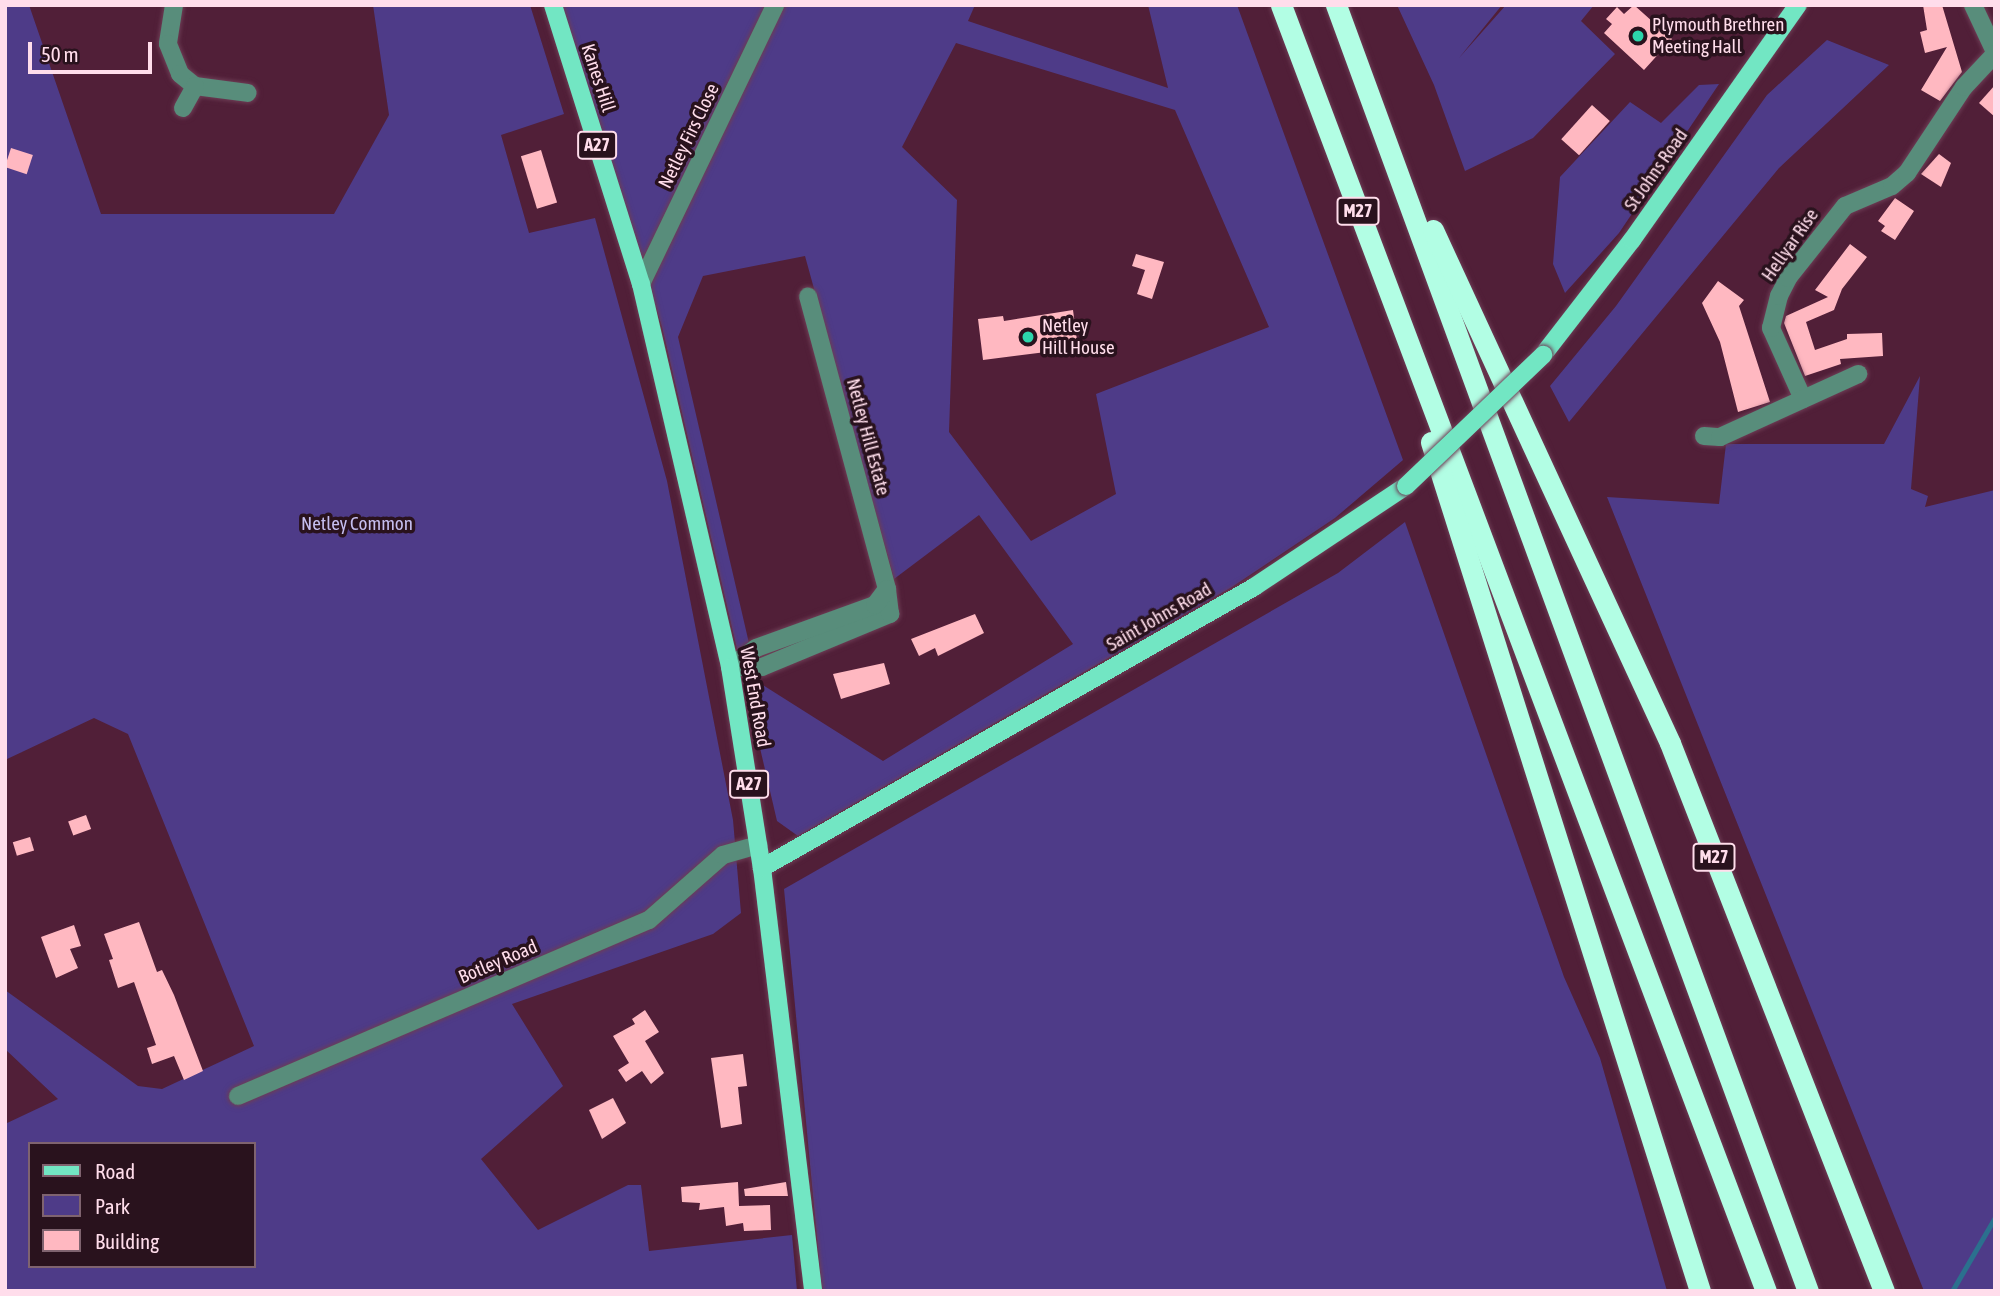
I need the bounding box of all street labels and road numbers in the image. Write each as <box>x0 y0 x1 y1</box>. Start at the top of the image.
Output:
street label: Kanes Hill <box>576 41 620 115</box>
street label: Netley Firs Close <box>654 80 724 192</box>
street label: St Johns Road <box>1619 125 1693 215</box>
road number: A27 <box>576 130 618 160</box>
road number: M27 <box>1335 196 1381 226</box>
street label: Hellyar Rise <box>1757 204 1823 286</box>
street label: Netley Hill Estate <box>841 376 895 498</box>
street label: Saint Johns Road <box>1102 578 1216 656</box>
street label: West End Road <box>735 645 775 749</box>
road number: A27 <box>728 770 770 798</box>
road number: M27 <box>1691 842 1737 872</box>
street label: Botley Road <box>455 935 541 989</box>

